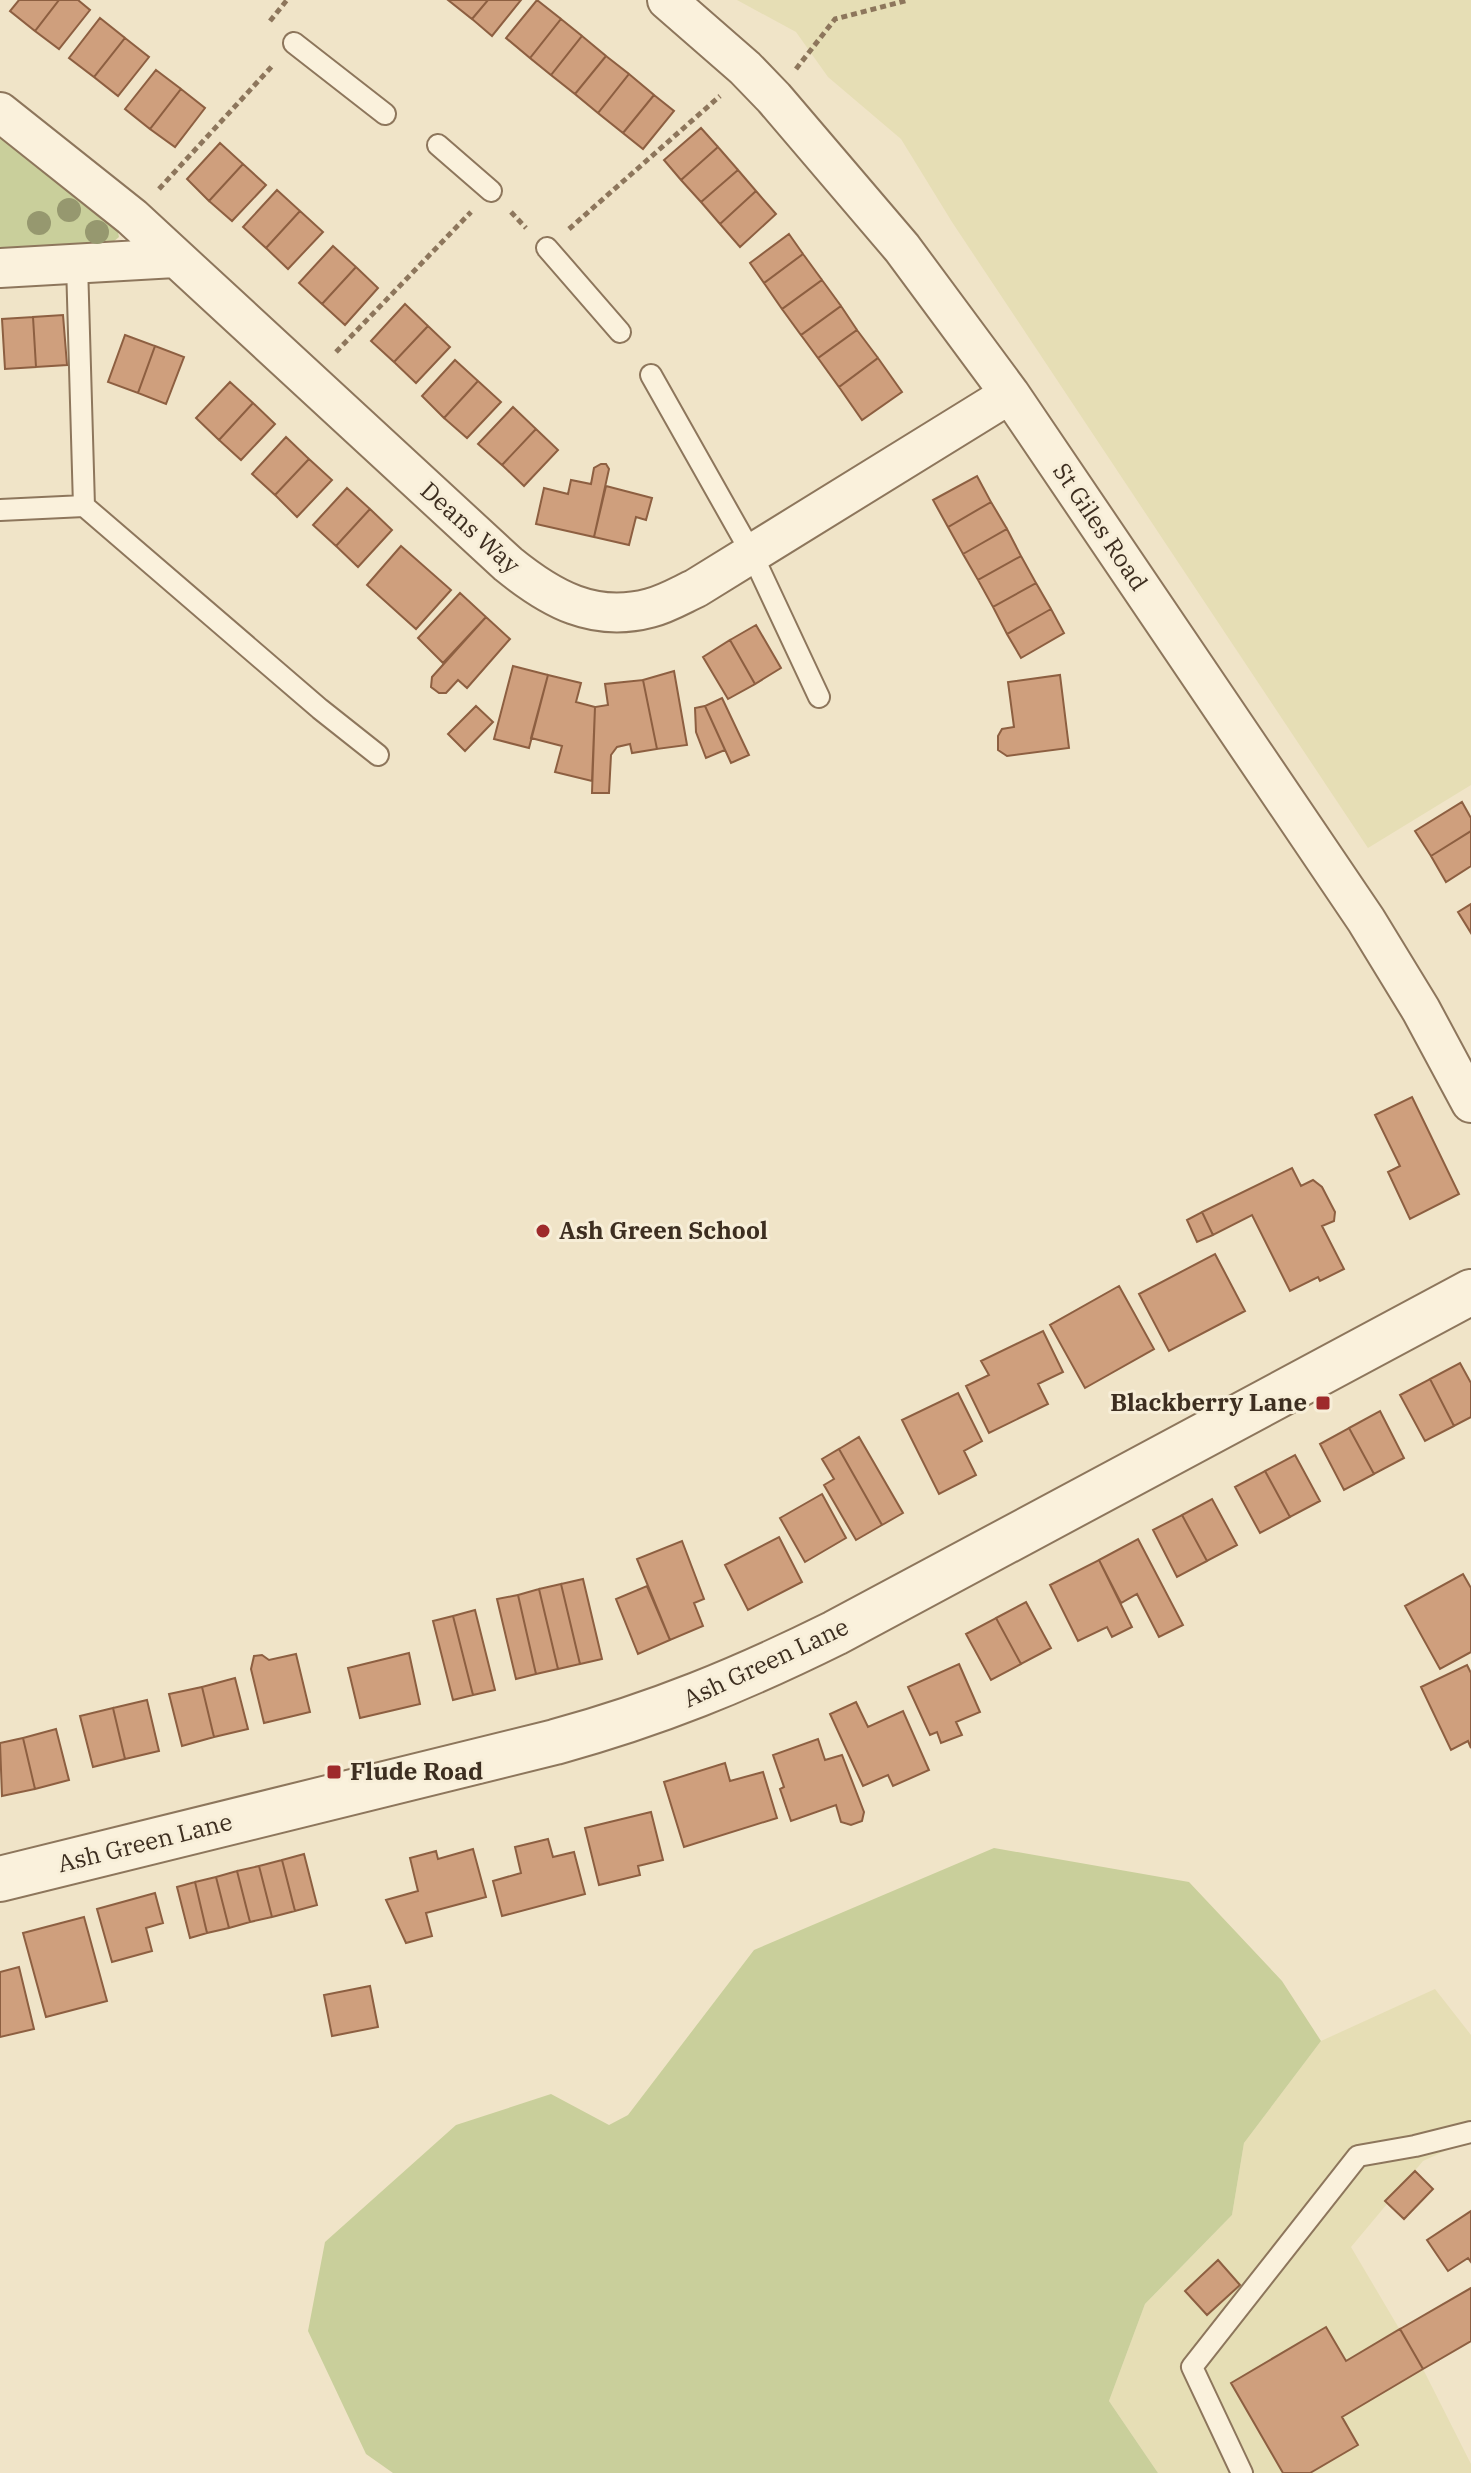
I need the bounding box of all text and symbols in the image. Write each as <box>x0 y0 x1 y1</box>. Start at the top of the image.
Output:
street label: St Giles Road <box>1046 456 1155 597</box>
street label: Deans Way <box>414 474 527 580</box>
place label: Ash Green School <box>559 1214 768 1246</box>
marker: Ash Green School <box>534 1222 552 1240</box>
place label: Blackberry Lane <box>1110 1386 1307 1418</box>
marker: Blackberry Lane <box>1314 1394 1332 1412</box>
street label: Ash Green Lane <box>678 1610 853 1714</box>
place label: Flude Road <box>350 1755 483 1787</box>
marker: Flude Road <box>325 1763 343 1781</box>
street label: Ash Green Lane <box>54 1805 235 1879</box>

